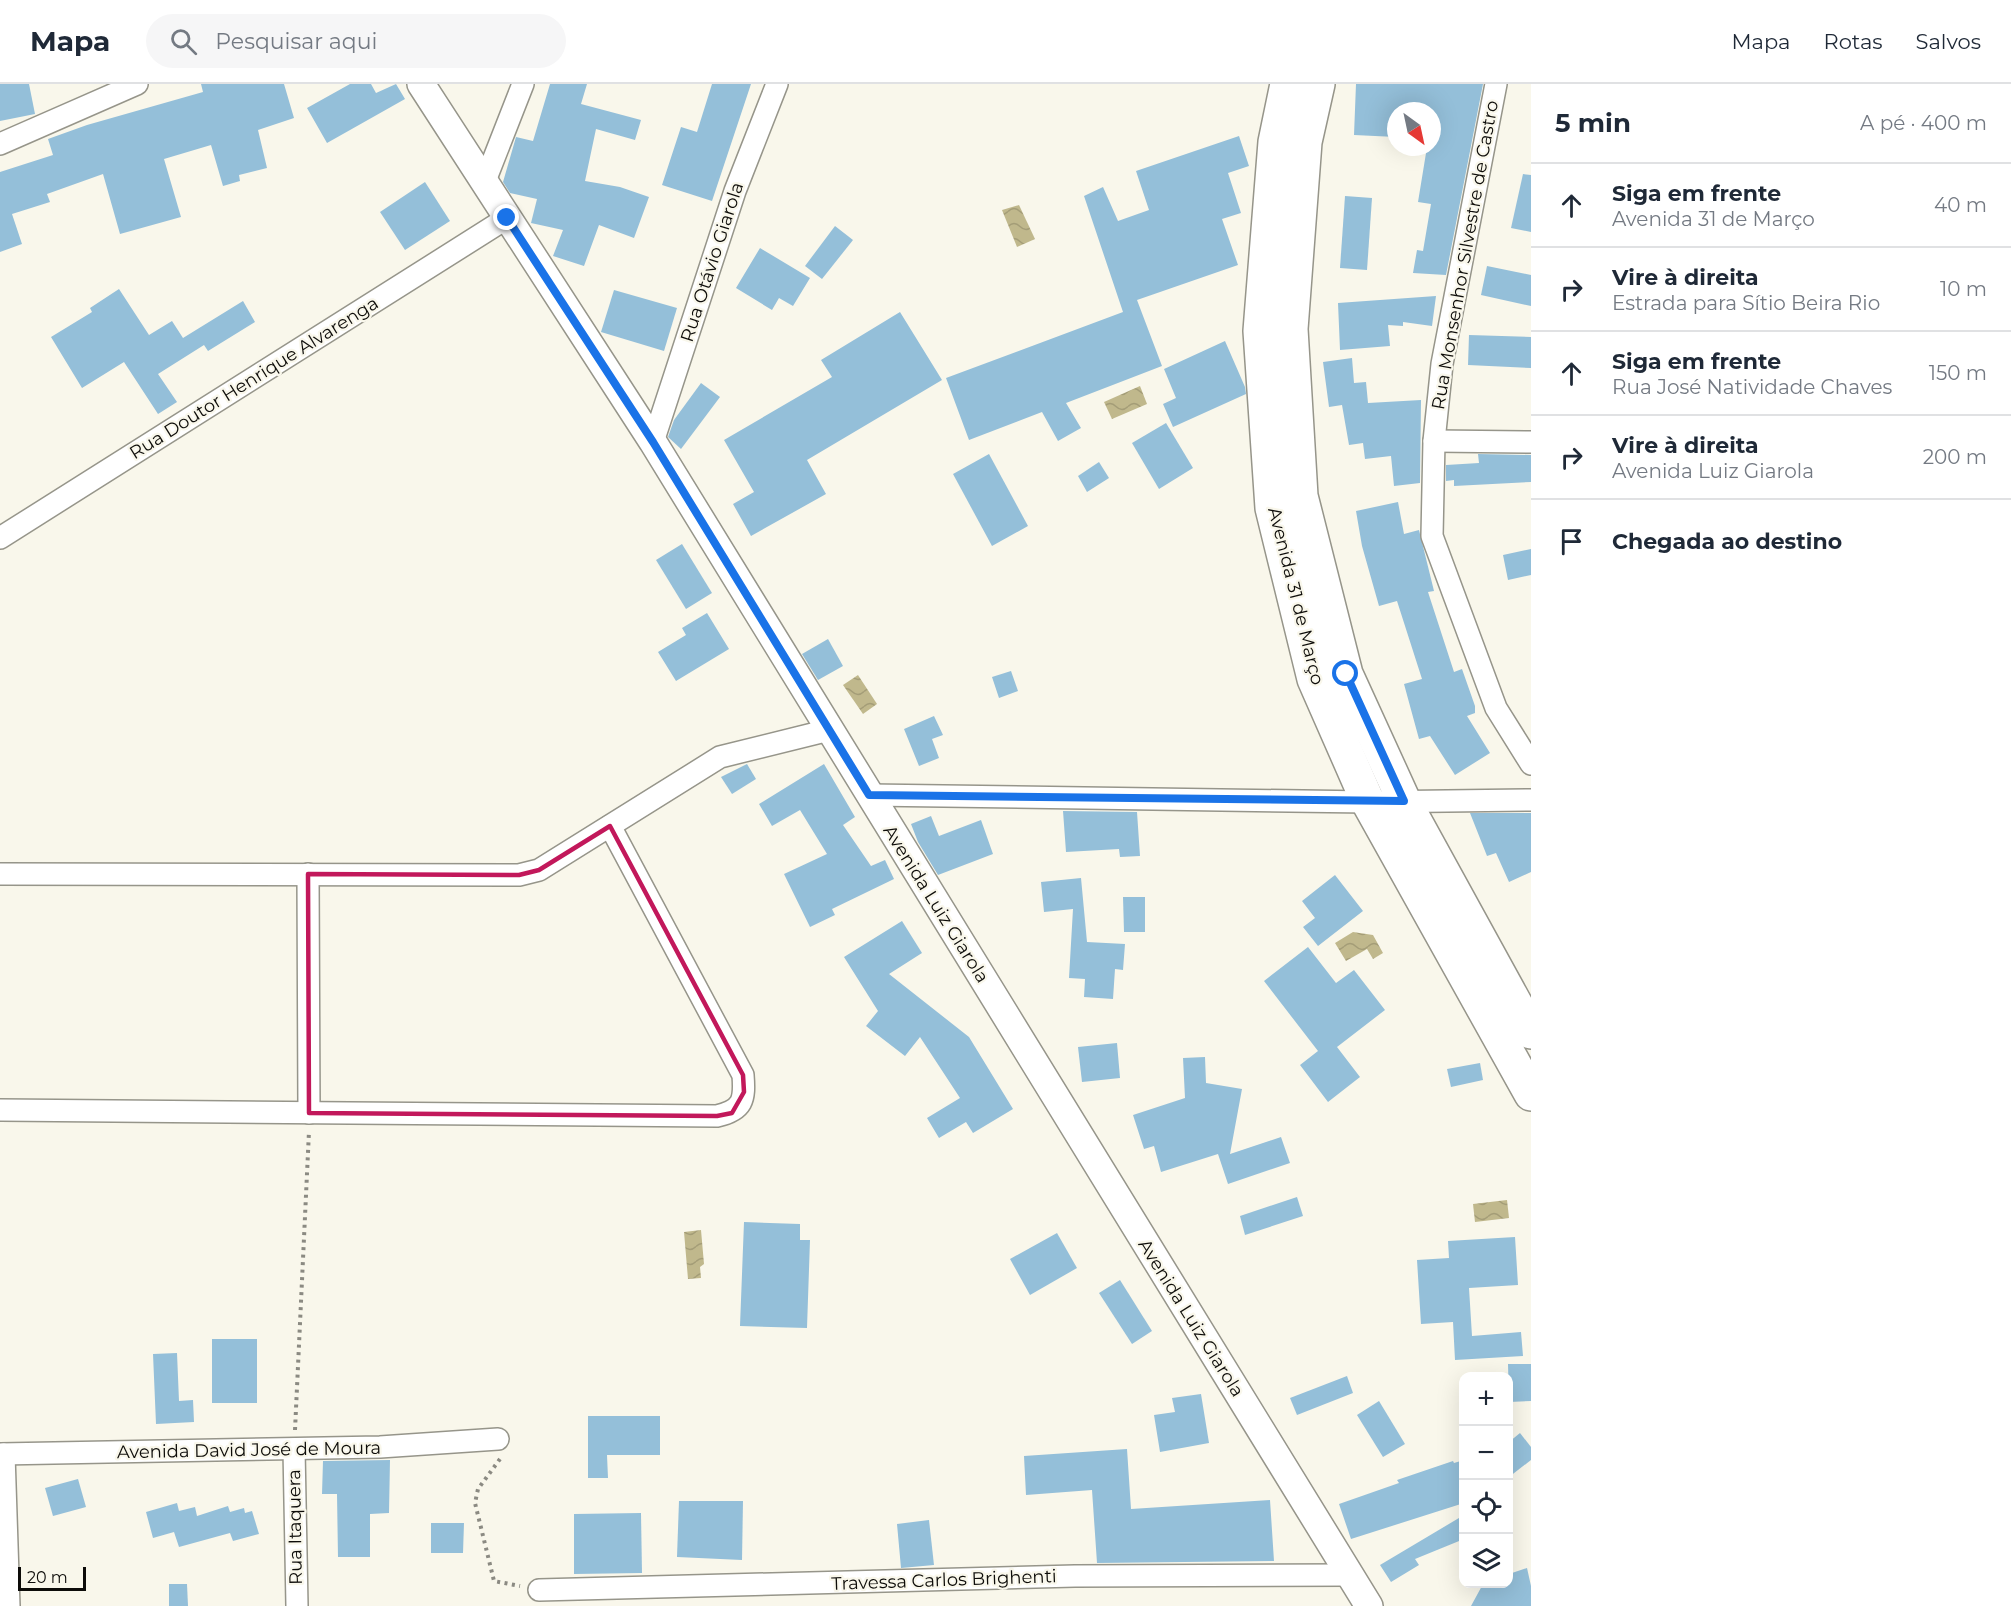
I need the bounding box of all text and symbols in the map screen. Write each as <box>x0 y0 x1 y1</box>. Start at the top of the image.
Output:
search box <box>146 14 566 68</box>
text: Mapa <box>30 24 110 58</box>
icon: search <box>167 25 200 58</box>
text: Pesquisar aqui <box>215 28 377 55</box>
text: Mapa <box>1731 29 1790 54</box>
text: Rotas <box>1823 29 1883 54</box>
text: Salvos <box>1916 29 1981 54</box>
street label: Rua Monsenhor Silvestre de Castro <box>1427 99 1503 411</box>
north arrow <box>1387 102 1441 156</box>
text: 5 min <box>1555 107 1631 139</box>
text: A pé · 400 m <box>1860 111 1987 135</box>
street label: Rua Otávio Giarola <box>676 179 748 345</box>
text: Siga em frente <box>1612 180 1781 207</box>
icon: ahead <box>1555 189 1588 222</box>
text: 40 m <box>1934 193 1987 217</box>
route end <box>493 204 519 230</box>
text: Avenida 31 de Março <box>1612 207 1815 231</box>
text: Vire à direita <box>1612 264 1759 291</box>
icon: right <box>1555 273 1588 306</box>
text: 10 m <box>1940 277 1987 301</box>
text: Estrada para Sítio Beira Rio <box>1612 291 1880 315</box>
street label: Rua Doutor Henrique Alvarenga <box>126 292 382 464</box>
text: Siga em frente <box>1612 348 1781 375</box>
icon: ahead <box>1555 357 1588 390</box>
text: 150 m <box>1929 361 1987 385</box>
text: Rua José Natividade Chaves <box>1612 375 1892 399</box>
text: Vire à direita <box>1612 432 1759 459</box>
icon: right <box>1555 441 1588 474</box>
text: 200 m <box>1923 445 1987 469</box>
text: Avenida Luiz Giarola <box>1612 459 1814 483</box>
street label: Avenida 31 de Março <box>1263 505 1329 687</box>
icon: arrive <box>1555 525 1588 558</box>
text: Chegada ao destino <box>1612 528 1842 555</box>
route start <box>1332 660 1358 686</box>
street label: Avenida Luiz Giarola <box>879 821 993 987</box>
street label: Avenida Luiz Giarola <box>1134 1235 1248 1401</box>
map controls <box>1459 1372 1513 1588</box>
button: + <box>1459 1372 1513 1426</box>
button: − <box>1459 1426 1513 1480</box>
street label: Avenida David José de Moura <box>117 1437 381 1463</box>
street label: Rua Itaquera <box>283 1469 307 1585</box>
button: locate <box>1459 1480 1513 1534</box>
button: layers <box>1459 1534 1513 1588</box>
scale bar <box>18 1564 86 1592</box>
street label: Travessa Carlos Brighenti <box>831 1565 1057 1595</box>
text: 20 m <box>27 1568 68 1587</box>

